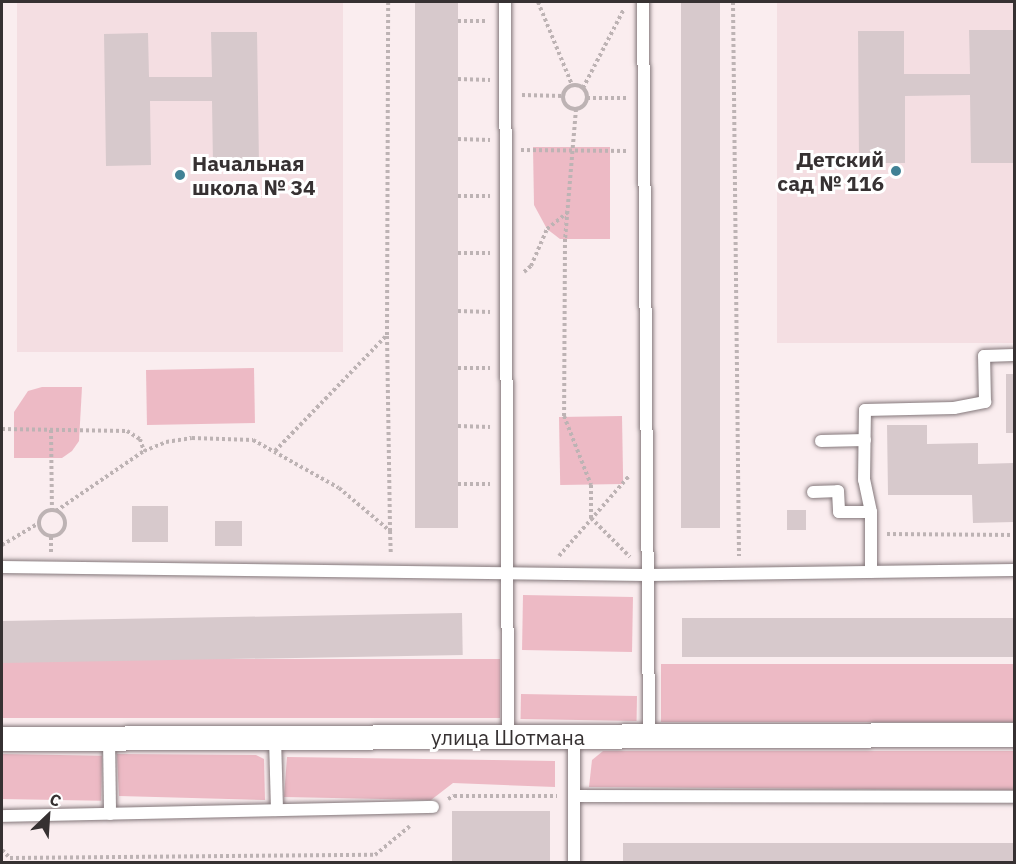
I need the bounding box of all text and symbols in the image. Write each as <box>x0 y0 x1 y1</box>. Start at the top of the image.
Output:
place label: Детский сад № 116 <box>777 146 884 196</box>
place label: Начальная школа № 34 <box>192 150 316 200</box>
marker: Детский сад № 116 <box>889 164 903 178</box>
marker: Начальная школа № 34 <box>173 168 187 182</box>
street label: улица Шотмана <box>431 724 585 750</box>
north arrow <box>18 786 78 846</box>
text: С <box>47 788 65 811</box>

